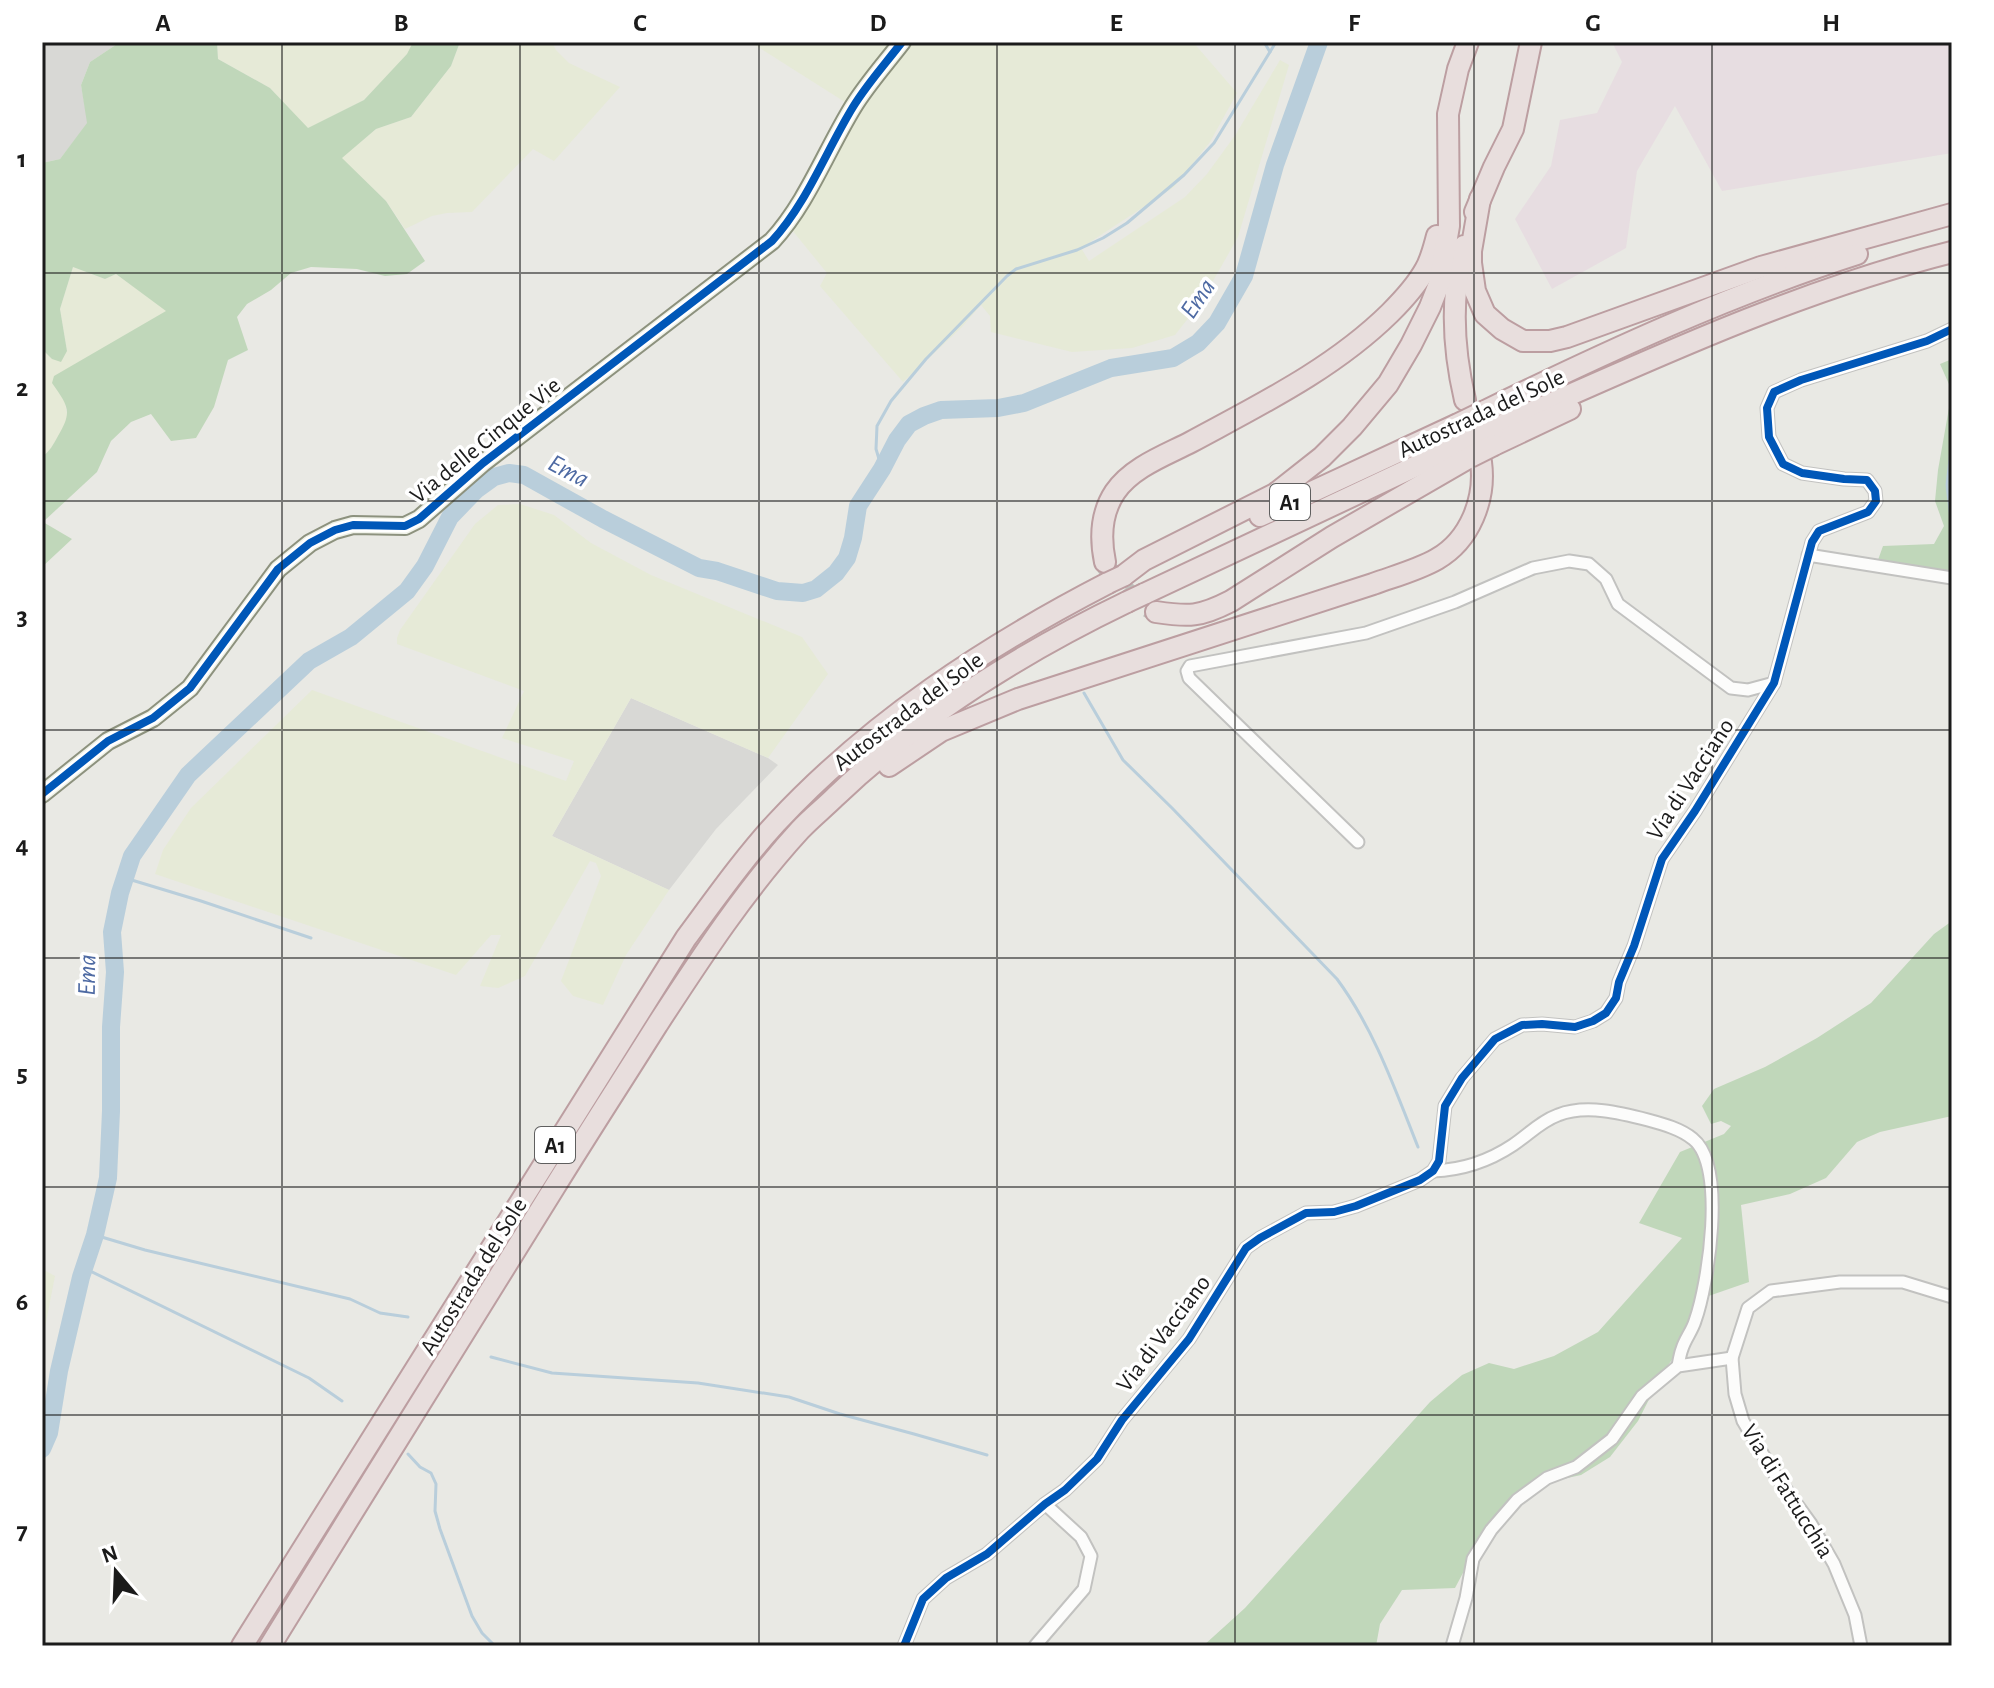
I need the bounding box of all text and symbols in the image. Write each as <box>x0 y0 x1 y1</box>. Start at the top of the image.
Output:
text: A <box>155 10 171 36</box>
text: B <box>393 10 409 36</box>
text: C <box>633 10 647 36</box>
text: D <box>869 10 887 36</box>
text: E <box>1109 10 1123 36</box>
text: F <box>1348 10 1361 36</box>
text: G <box>1585 10 1601 36</box>
text: H <box>1822 10 1840 36</box>
text: 1 <box>17 146 27 172</box>
water label: Ema <box>1175 274 1220 323</box>
street label: Autostrada del Sole <box>1395 365 1568 463</box>
street label: Via delle Cinque Vie <box>406 373 565 508</box>
text: 2 <box>16 375 28 401</box>
water label: Ema <box>544 450 593 492</box>
road number: A1 <box>1270 484 1310 520</box>
text: 3 <box>16 604 28 630</box>
street label: Autostrada del Sole <box>829 648 988 776</box>
street label: Via di Vacciano <box>1643 715 1739 844</box>
text: 4 <box>15 832 29 858</box>
water label: Ema <box>74 954 100 996</box>
text: 5 <box>16 1061 28 1087</box>
road number: A1 <box>535 1127 575 1163</box>
street label: Autostrada del Sole <box>416 1194 532 1359</box>
street label: Via di Vacciano <box>1112 1271 1215 1396</box>
text: 6 <box>16 1289 28 1315</box>
street label: Via di Fattucchia <box>1736 1420 1838 1563</box>
text: 7 <box>16 1518 28 1544</box>
north arrow <box>76 1532 156 1612</box>
text: N <box>99 1541 121 1567</box>

